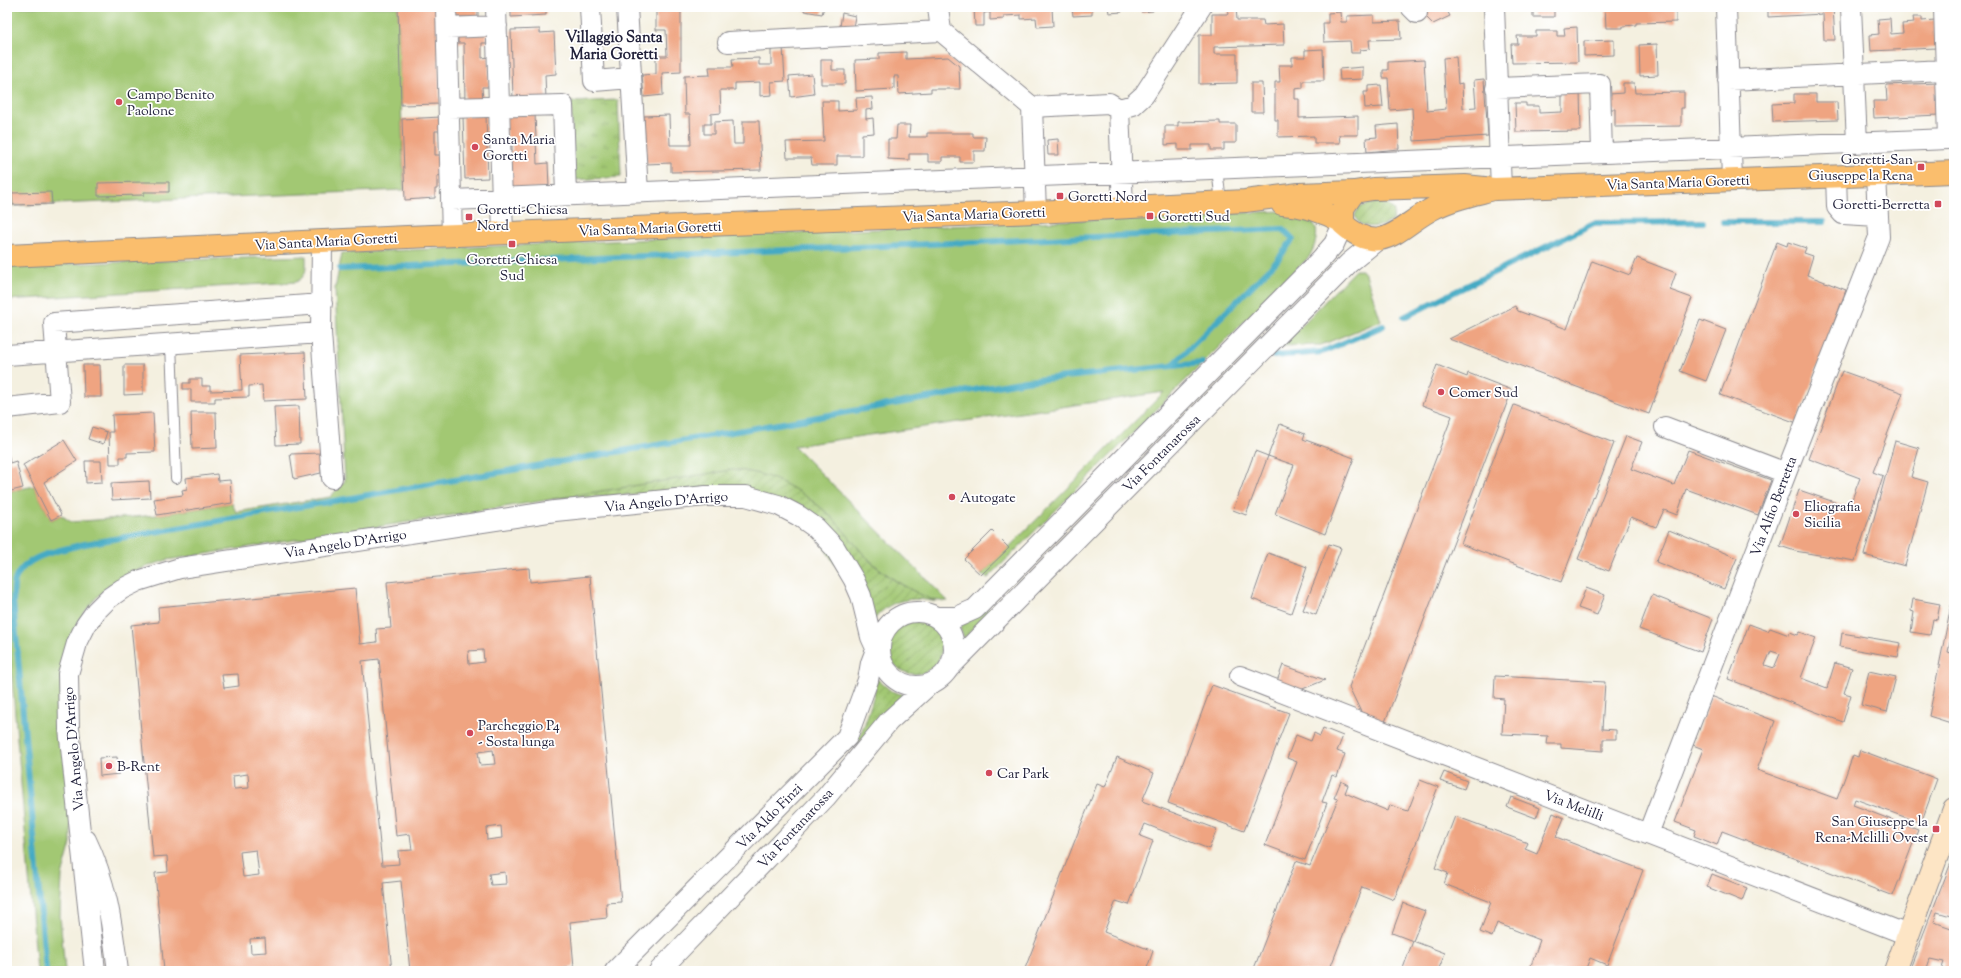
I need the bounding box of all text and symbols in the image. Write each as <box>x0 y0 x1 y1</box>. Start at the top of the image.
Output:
district label: Villaggio Santa Maria Goretti <box>565 28 663 66</box>
place label: Campo Benito Paolone <box>127 86 215 122</box>
marker: Campo Benito Paolone <box>114 97 124 107</box>
place label: Santa Maria Goretti <box>483 131 556 167</box>
marker: Santa Maria Goretti <box>470 142 480 152</box>
place label: Goretti-San Giuseppe la Rena <box>1809 151 1914 187</box>
marker: Goretti-San Giuseppe la Rena <box>1916 162 1926 172</box>
street label: Via Santa Maria Goretti <box>1606 172 1750 196</box>
place label: Goretti Nord <box>1068 188 1147 208</box>
marker: Goretti Nord <box>1055 191 1065 201</box>
place label: Goretti-Berretta <box>1833 196 1931 216</box>
marker: Goretti-Berretta <box>1933 199 1943 209</box>
place label: Goretti-Chiesa Nord <box>477 201 569 237</box>
street label: Via Santa Maria Goretti <box>902 204 1046 228</box>
place label: Goretti Sud <box>1158 208 1230 228</box>
marker: Goretti Sud <box>1145 211 1155 221</box>
marker: Goretti-Chiesa Nord <box>464 212 474 222</box>
street label: Via Santa Maria Goretti <box>578 218 722 242</box>
street label: Via Santa Maria Goretti <box>254 229 398 257</box>
marker: Goretti-Chiesa Sud <box>507 239 517 249</box>
place label: Goretti-Chiesa Sud <box>467 251 558 287</box>
place label: Comer Sud <box>1449 384 1518 404</box>
marker: Comer Sud <box>1436 387 1446 397</box>
street label: Via Fontanarossa <box>1119 410 1206 498</box>
street label: Via Alfio Berretta <box>1747 453 1803 560</box>
street label: Via Angelo D'Arrigo <box>603 488 729 518</box>
place label: Autogate <box>960 489 1016 509</box>
marker: Autogate <box>947 492 957 502</box>
place label: Eliografia Sicilia <box>1804 498 1861 534</box>
marker: Eliografia Sicilia <box>1791 509 1801 519</box>
street label: Via Angelo D'Arrigo <box>282 525 409 565</box>
street label: Via Angelo D'Arrigo <box>60 686 90 812</box>
place label: Parcheggio P4 - Sosta lunga <box>478 717 560 753</box>
marker: Parcheggio P4 - Sosta lunga <box>465 728 475 738</box>
place label: B-Rent <box>117 758 160 778</box>
marker: B-Rent <box>104 761 114 771</box>
place label: Car Park <box>997 765 1050 785</box>
marker: Car Park <box>984 768 994 778</box>
street label: Via Aldo Finzi <box>733 780 808 855</box>
street label: Via Fontanarossa <box>754 784 839 874</box>
street label: Via Melilli <box>1540 786 1606 827</box>
place label: San Giuseppe la Rena-Melilli Ovest <box>1815 813 1929 849</box>
marker: San Giuseppe la Rena-Melilli Ovest <box>1931 824 1941 834</box>

